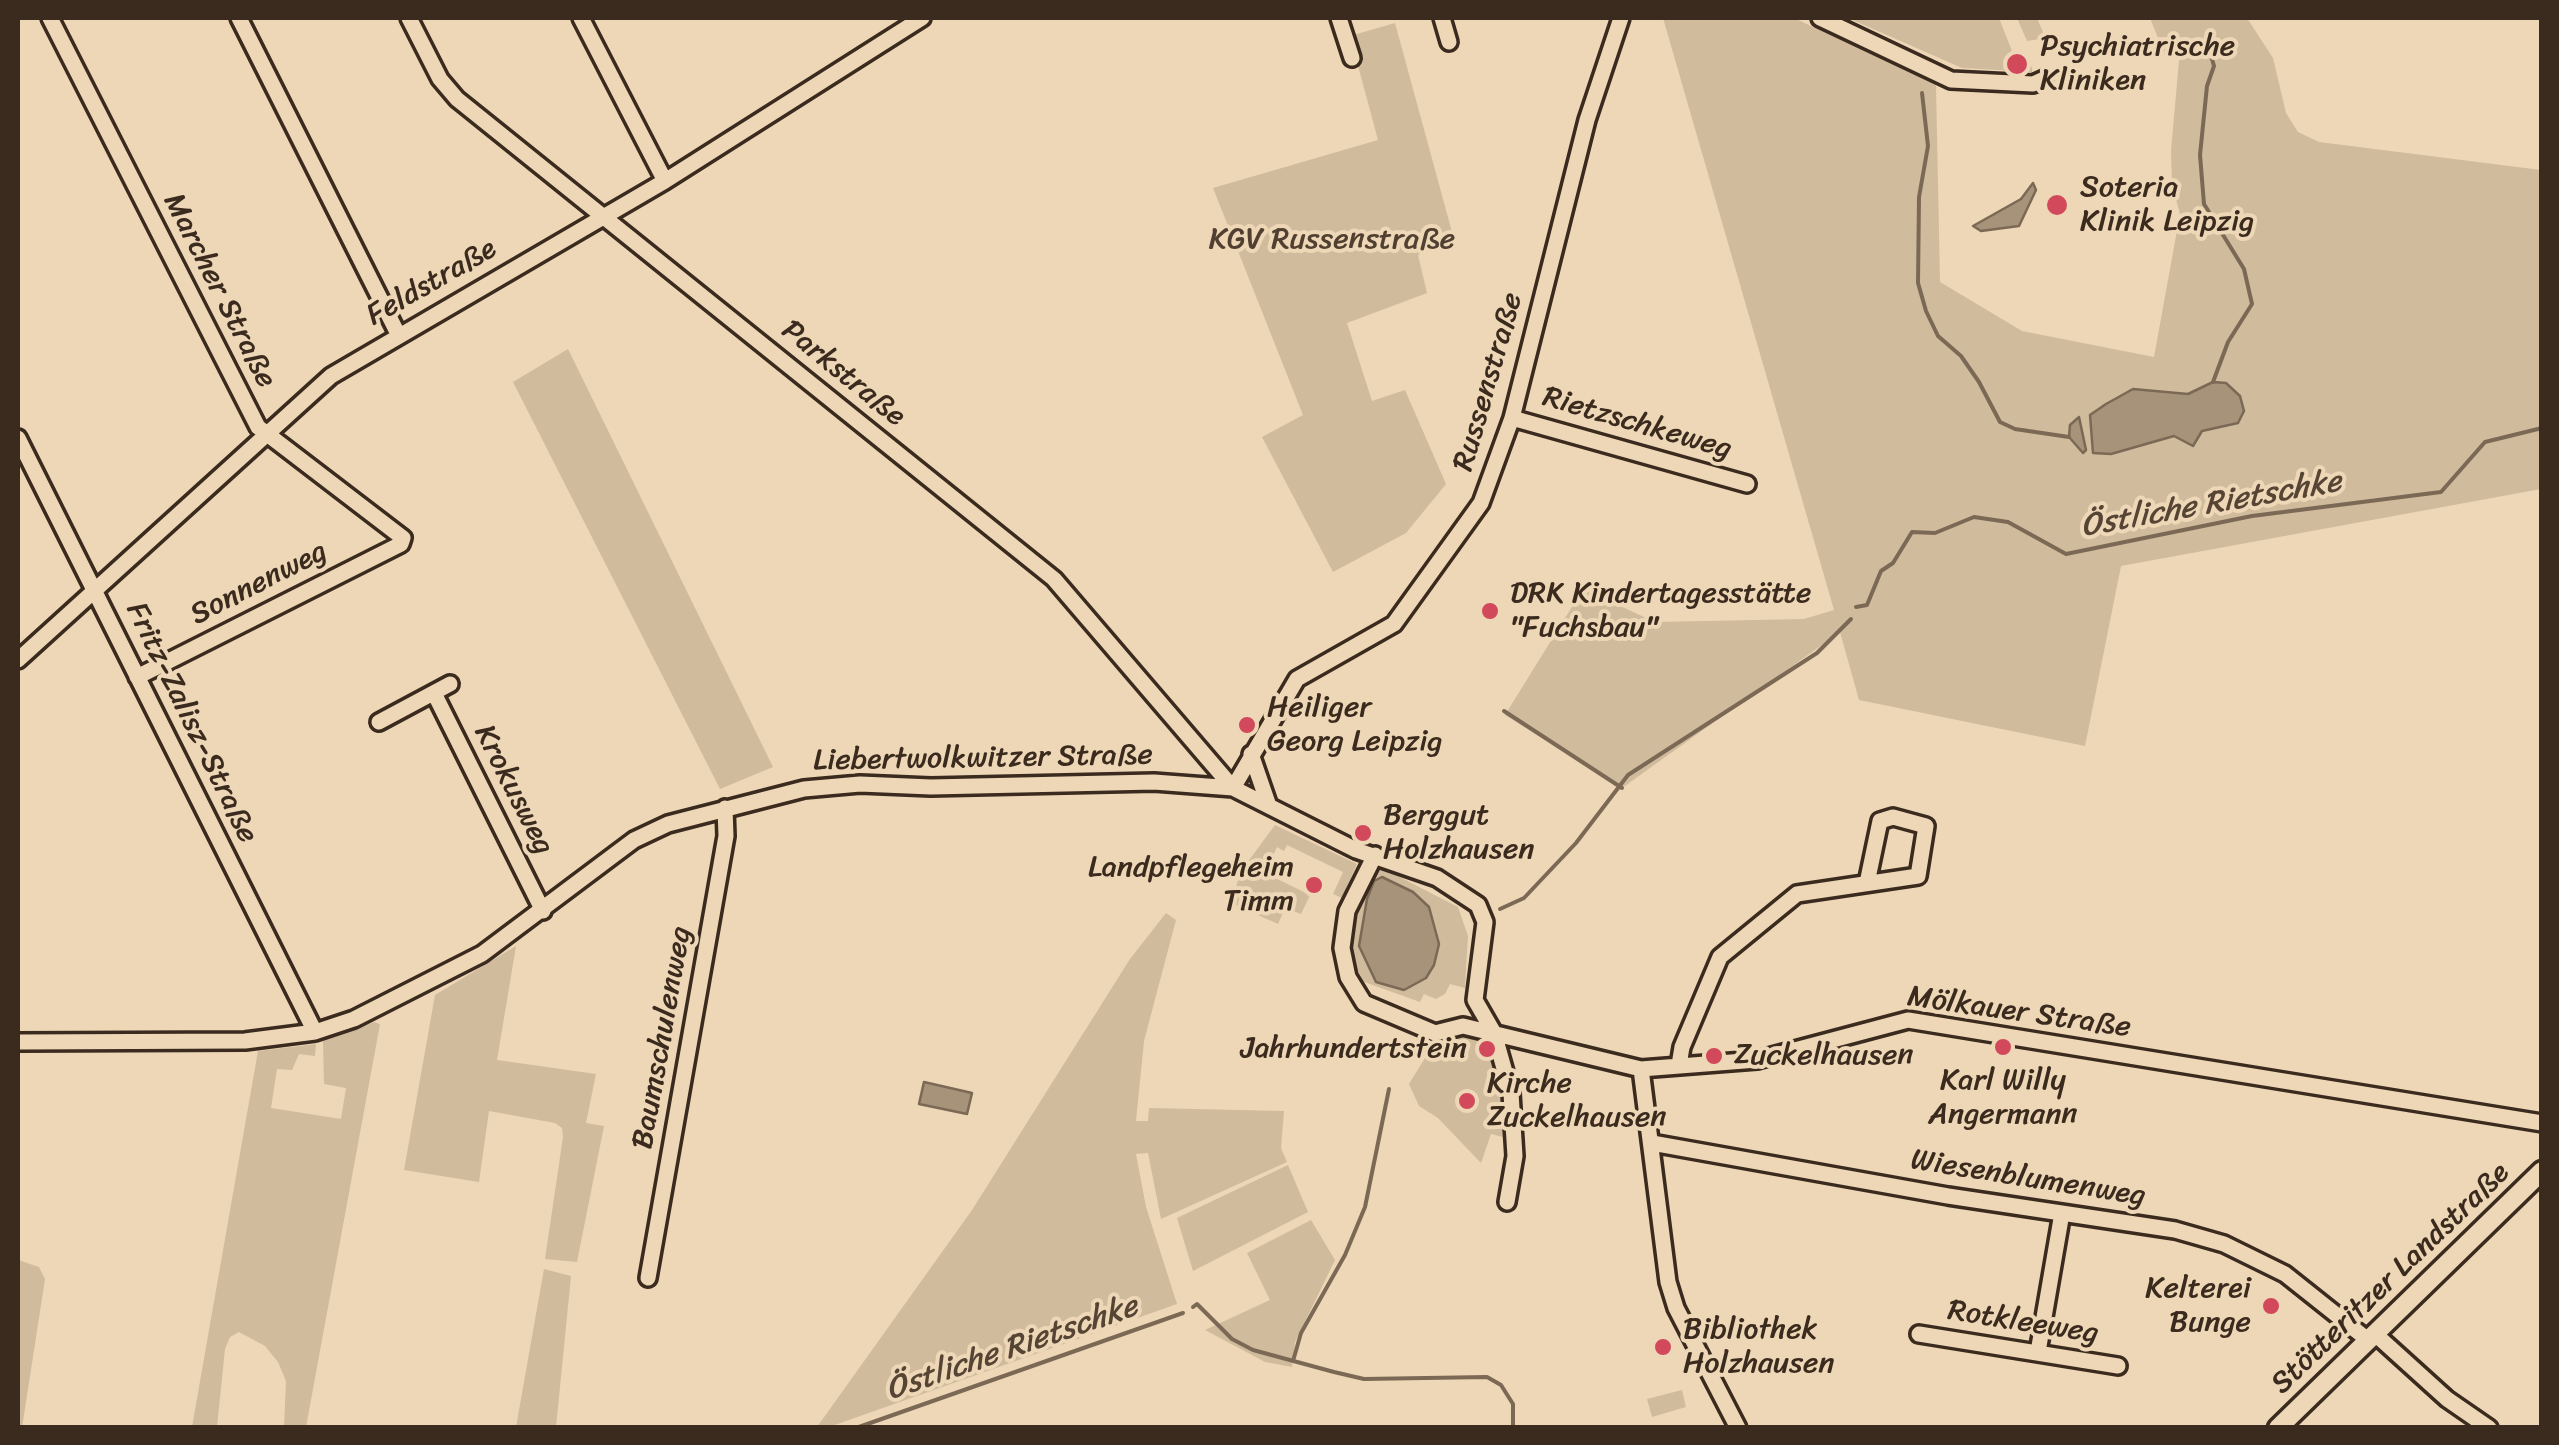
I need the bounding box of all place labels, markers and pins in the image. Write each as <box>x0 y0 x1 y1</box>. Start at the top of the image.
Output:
place label: Psychiatrische Kliniken <box>2040 29 2235 100</box>
marker: Psychiatrische Kliniken <box>2004 51 2030 77</box>
place label: Soteria Klinik Leipzig <box>2080 170 2254 240</box>
marker: Soteria Klinik Leipzig <box>2044 192 2070 218</box>
place label: DRK Kindertagesstätte "Fuchsbau" <box>1510 576 1811 646</box>
marker: DRK Kindertagesstätte "Fuchsbau" <box>1479 600 1501 622</box>
place label: Heiliger Georg Leipzig <box>1267 690 1443 760</box>
marker: Heiliger Georg Leipzig <box>1236 714 1258 736</box>
place label: Berggut Holzhausen <box>1383 798 1535 868</box>
marker: Berggut Holzhausen <box>1352 822 1374 844</box>
place label: Landpflegeheim Timm <box>1088 850 1294 920</box>
marker: Landpflegeheim Timm <box>1303 874 1325 896</box>
place label: Jahrhundertstein <box>1240 1031 1467 1067</box>
marker: Karl Willy Angermann <box>1992 1036 2014 1058</box>
marker: Jahrhundertstein <box>1476 1038 1498 1060</box>
place label: Zuckelhausen <box>1734 1038 1914 1074</box>
marker: Zuckelhausen <box>1703 1045 1725 1067</box>
place label: Karl Willy Angermann <box>1928 1063 2078 1134</box>
place label: Kirche Zuckelhausen <box>1487 1066 1667 1136</box>
marker: Kirche Zuckelhausen <box>1456 1090 1478 1112</box>
place label: Kelterei Bunge <box>2145 1271 2251 1342</box>
marker: Kelterei Bunge <box>2260 1295 2282 1317</box>
place label: Bibliothek Holzhausen <box>1683 1312 1835 1382</box>
marker: Bibliothek Holzhausen <box>1652 1336 1674 1358</box>

